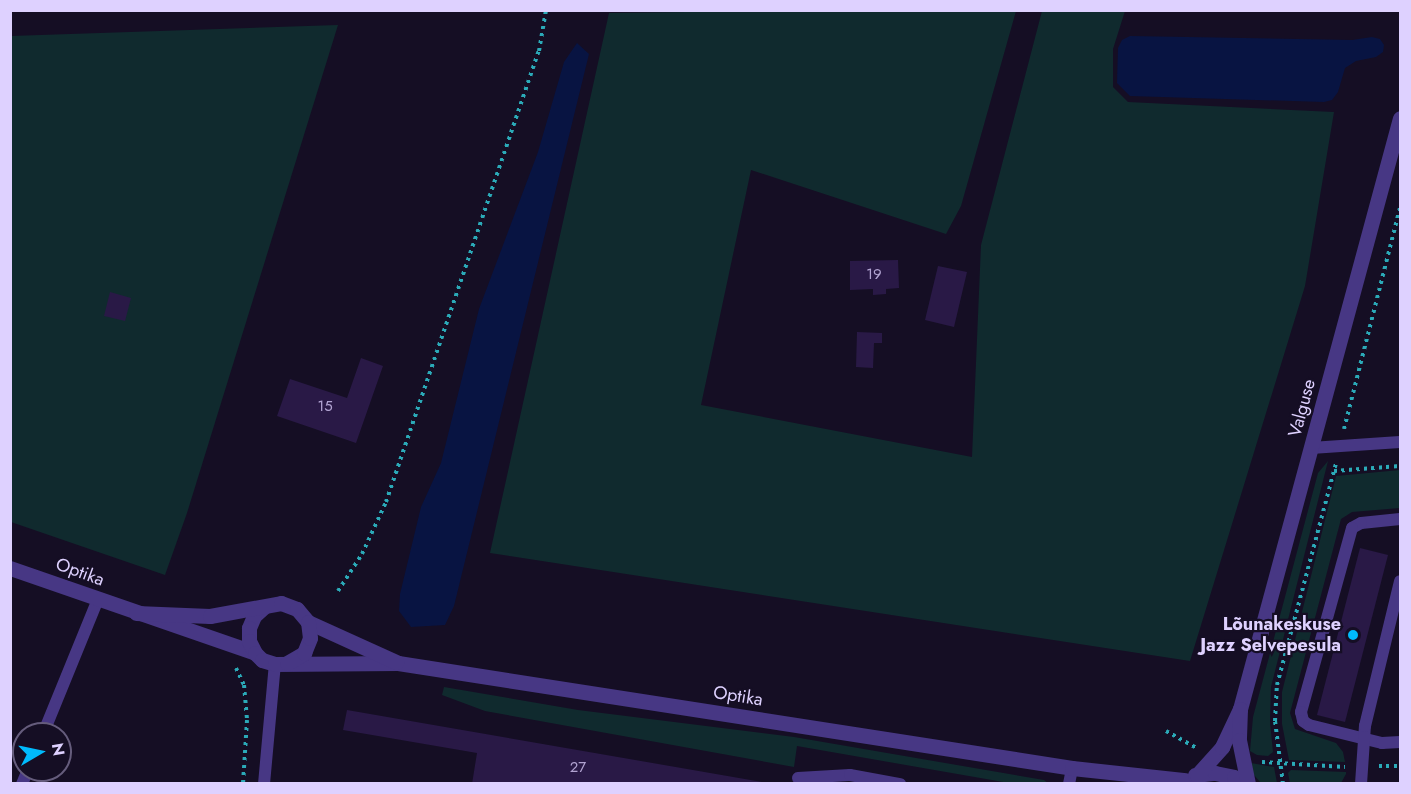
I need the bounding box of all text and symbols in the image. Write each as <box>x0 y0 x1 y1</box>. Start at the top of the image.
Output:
house number: 19 <box>866 266 882 284</box>
street label: Valguse <box>1284 377 1320 439</box>
house number: 15 <box>317 398 333 416</box>
street label: Optika <box>53 553 107 591</box>
place label: Lõunakeskuse Jazz Selvepesula <box>1200 614 1341 656</box>
marker: Lõunakeskuse Jazz Selvepesula <box>1346 628 1360 642</box>
street label: Optika <box>712 681 764 711</box>
north arrow <box>12 722 72 782</box>
text: N <box>46 741 71 757</box>
house number: 27 <box>570 759 586 777</box>

